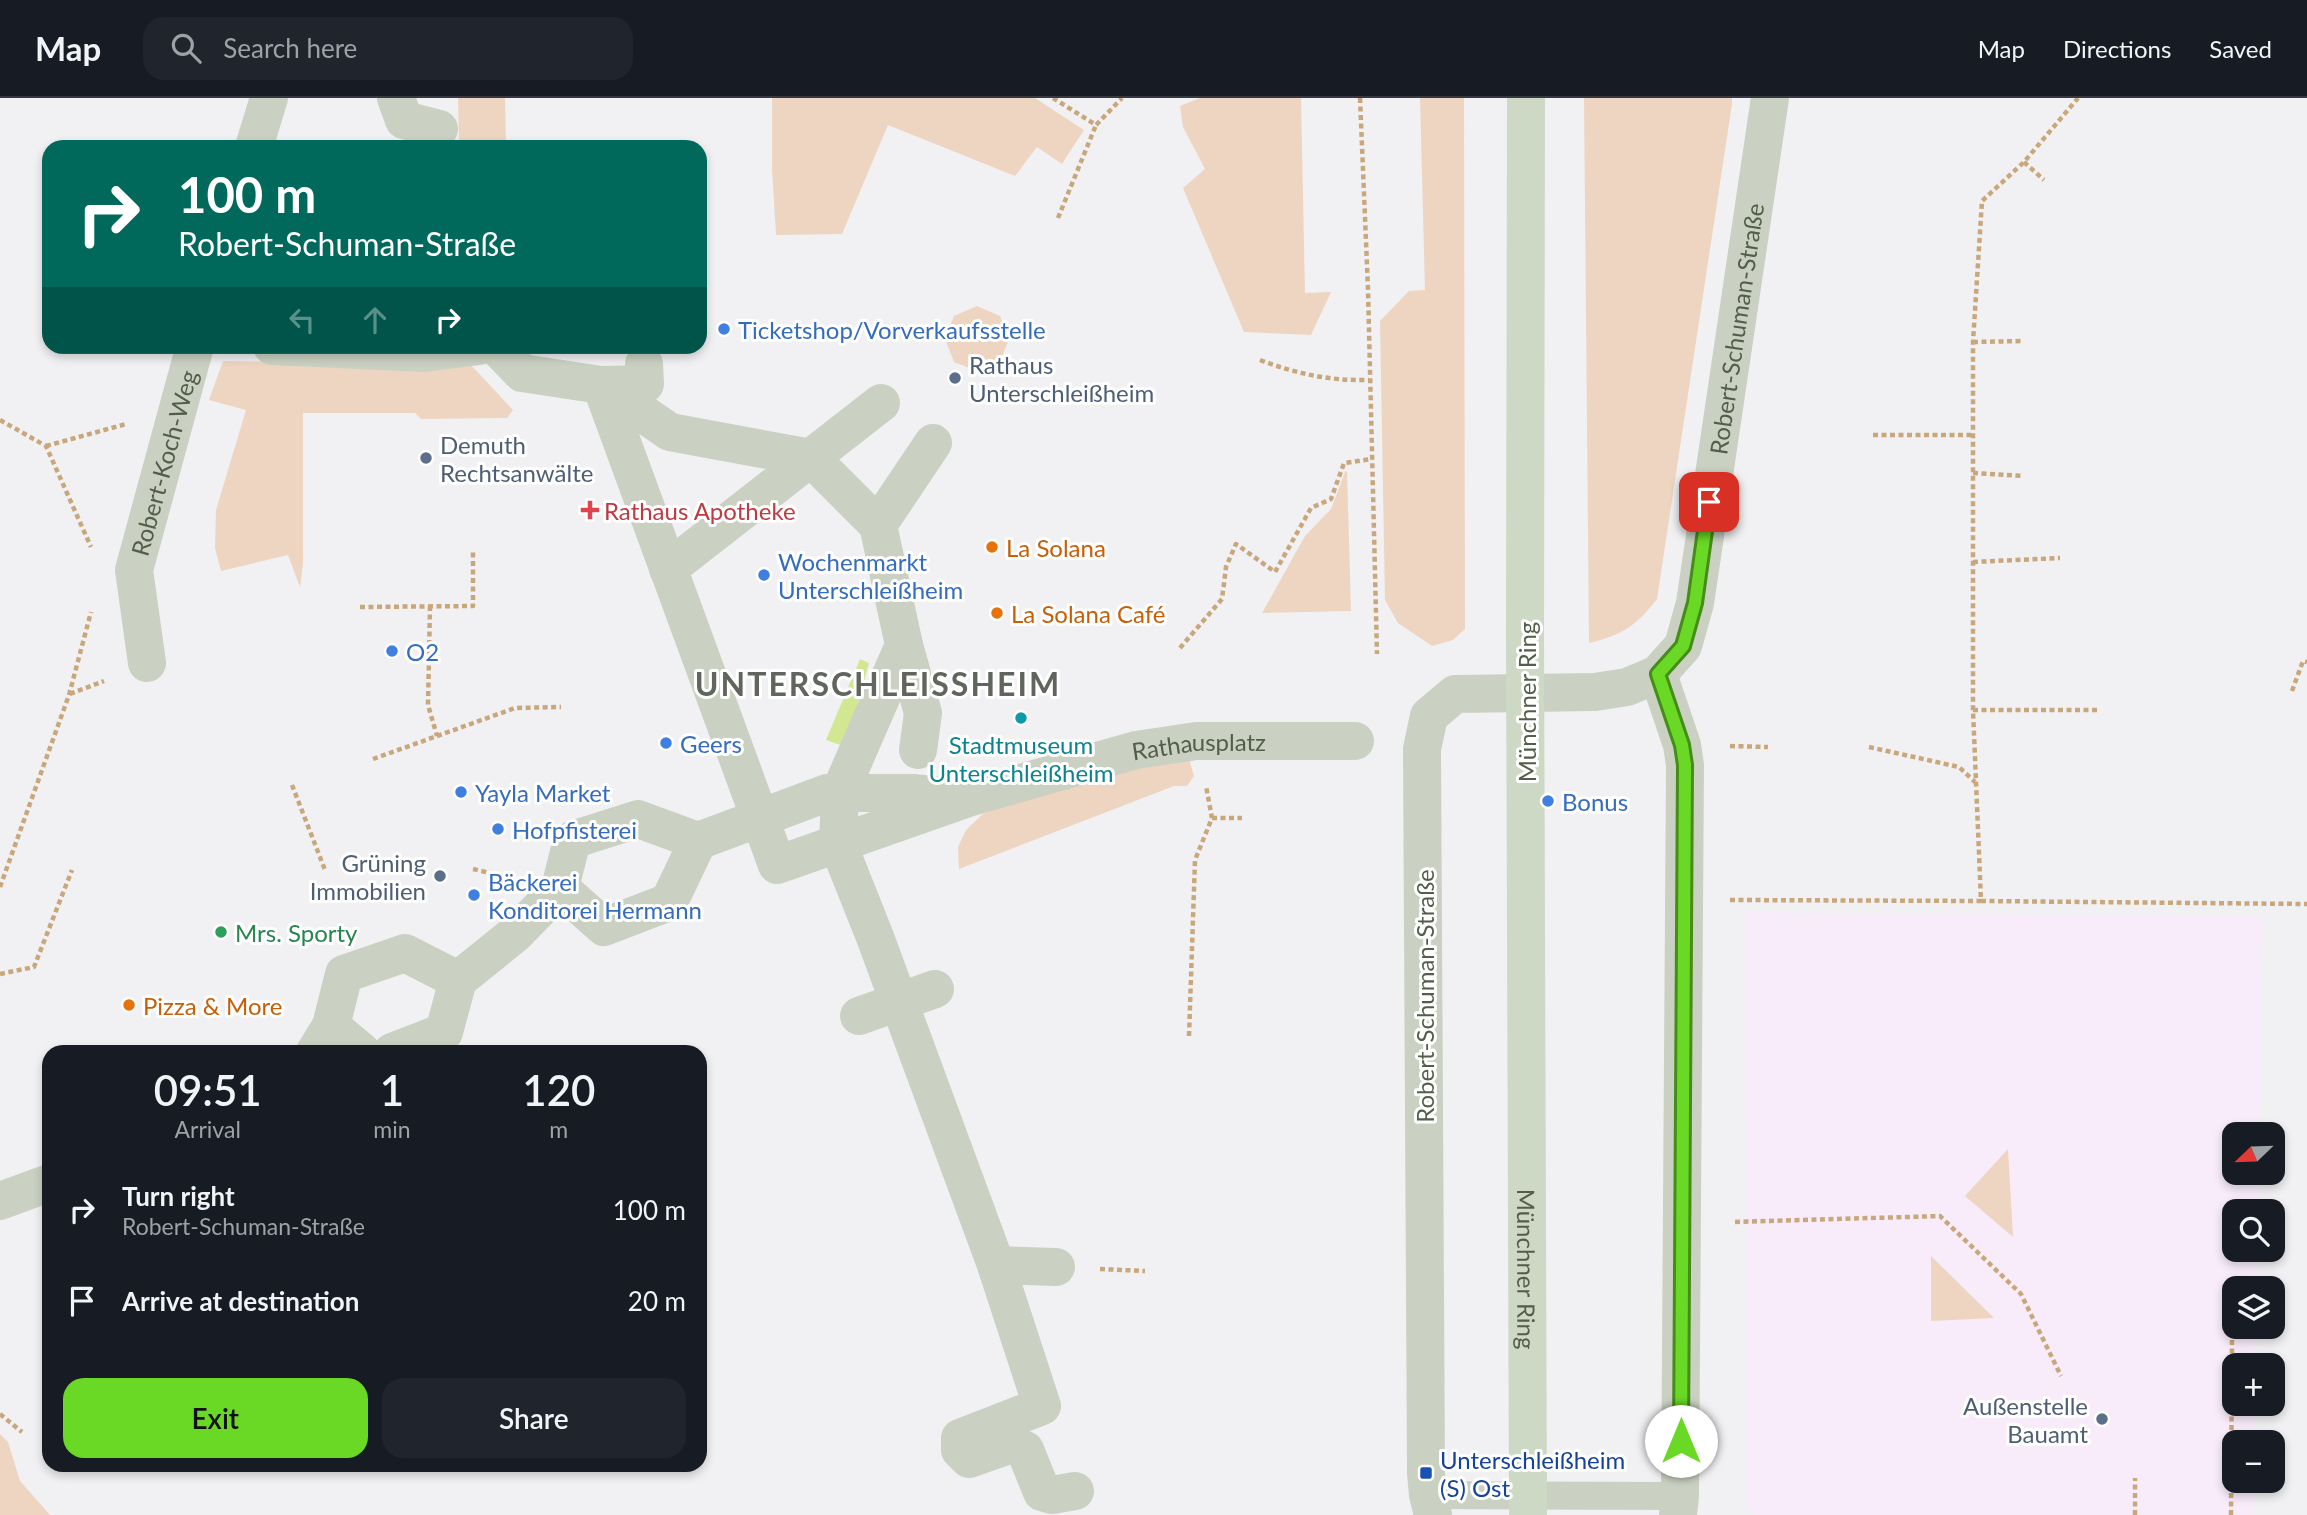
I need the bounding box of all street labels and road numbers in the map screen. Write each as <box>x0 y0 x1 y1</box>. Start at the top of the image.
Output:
street label: Robert-Schuman-Straße <box>1703 201 1769 456</box>
street label: Robert-Koch-Weg <box>124 367 202 559</box>
street label: Münchner Ring <box>1512 622 1541 782</box>
street label: Rathausplatz <box>1130 727 1266 765</box>
street label: Robert-Schuman-Straße <box>1410 869 1439 1123</box>
street label: Münchner Ring <box>1512 1189 1542 1349</box>

